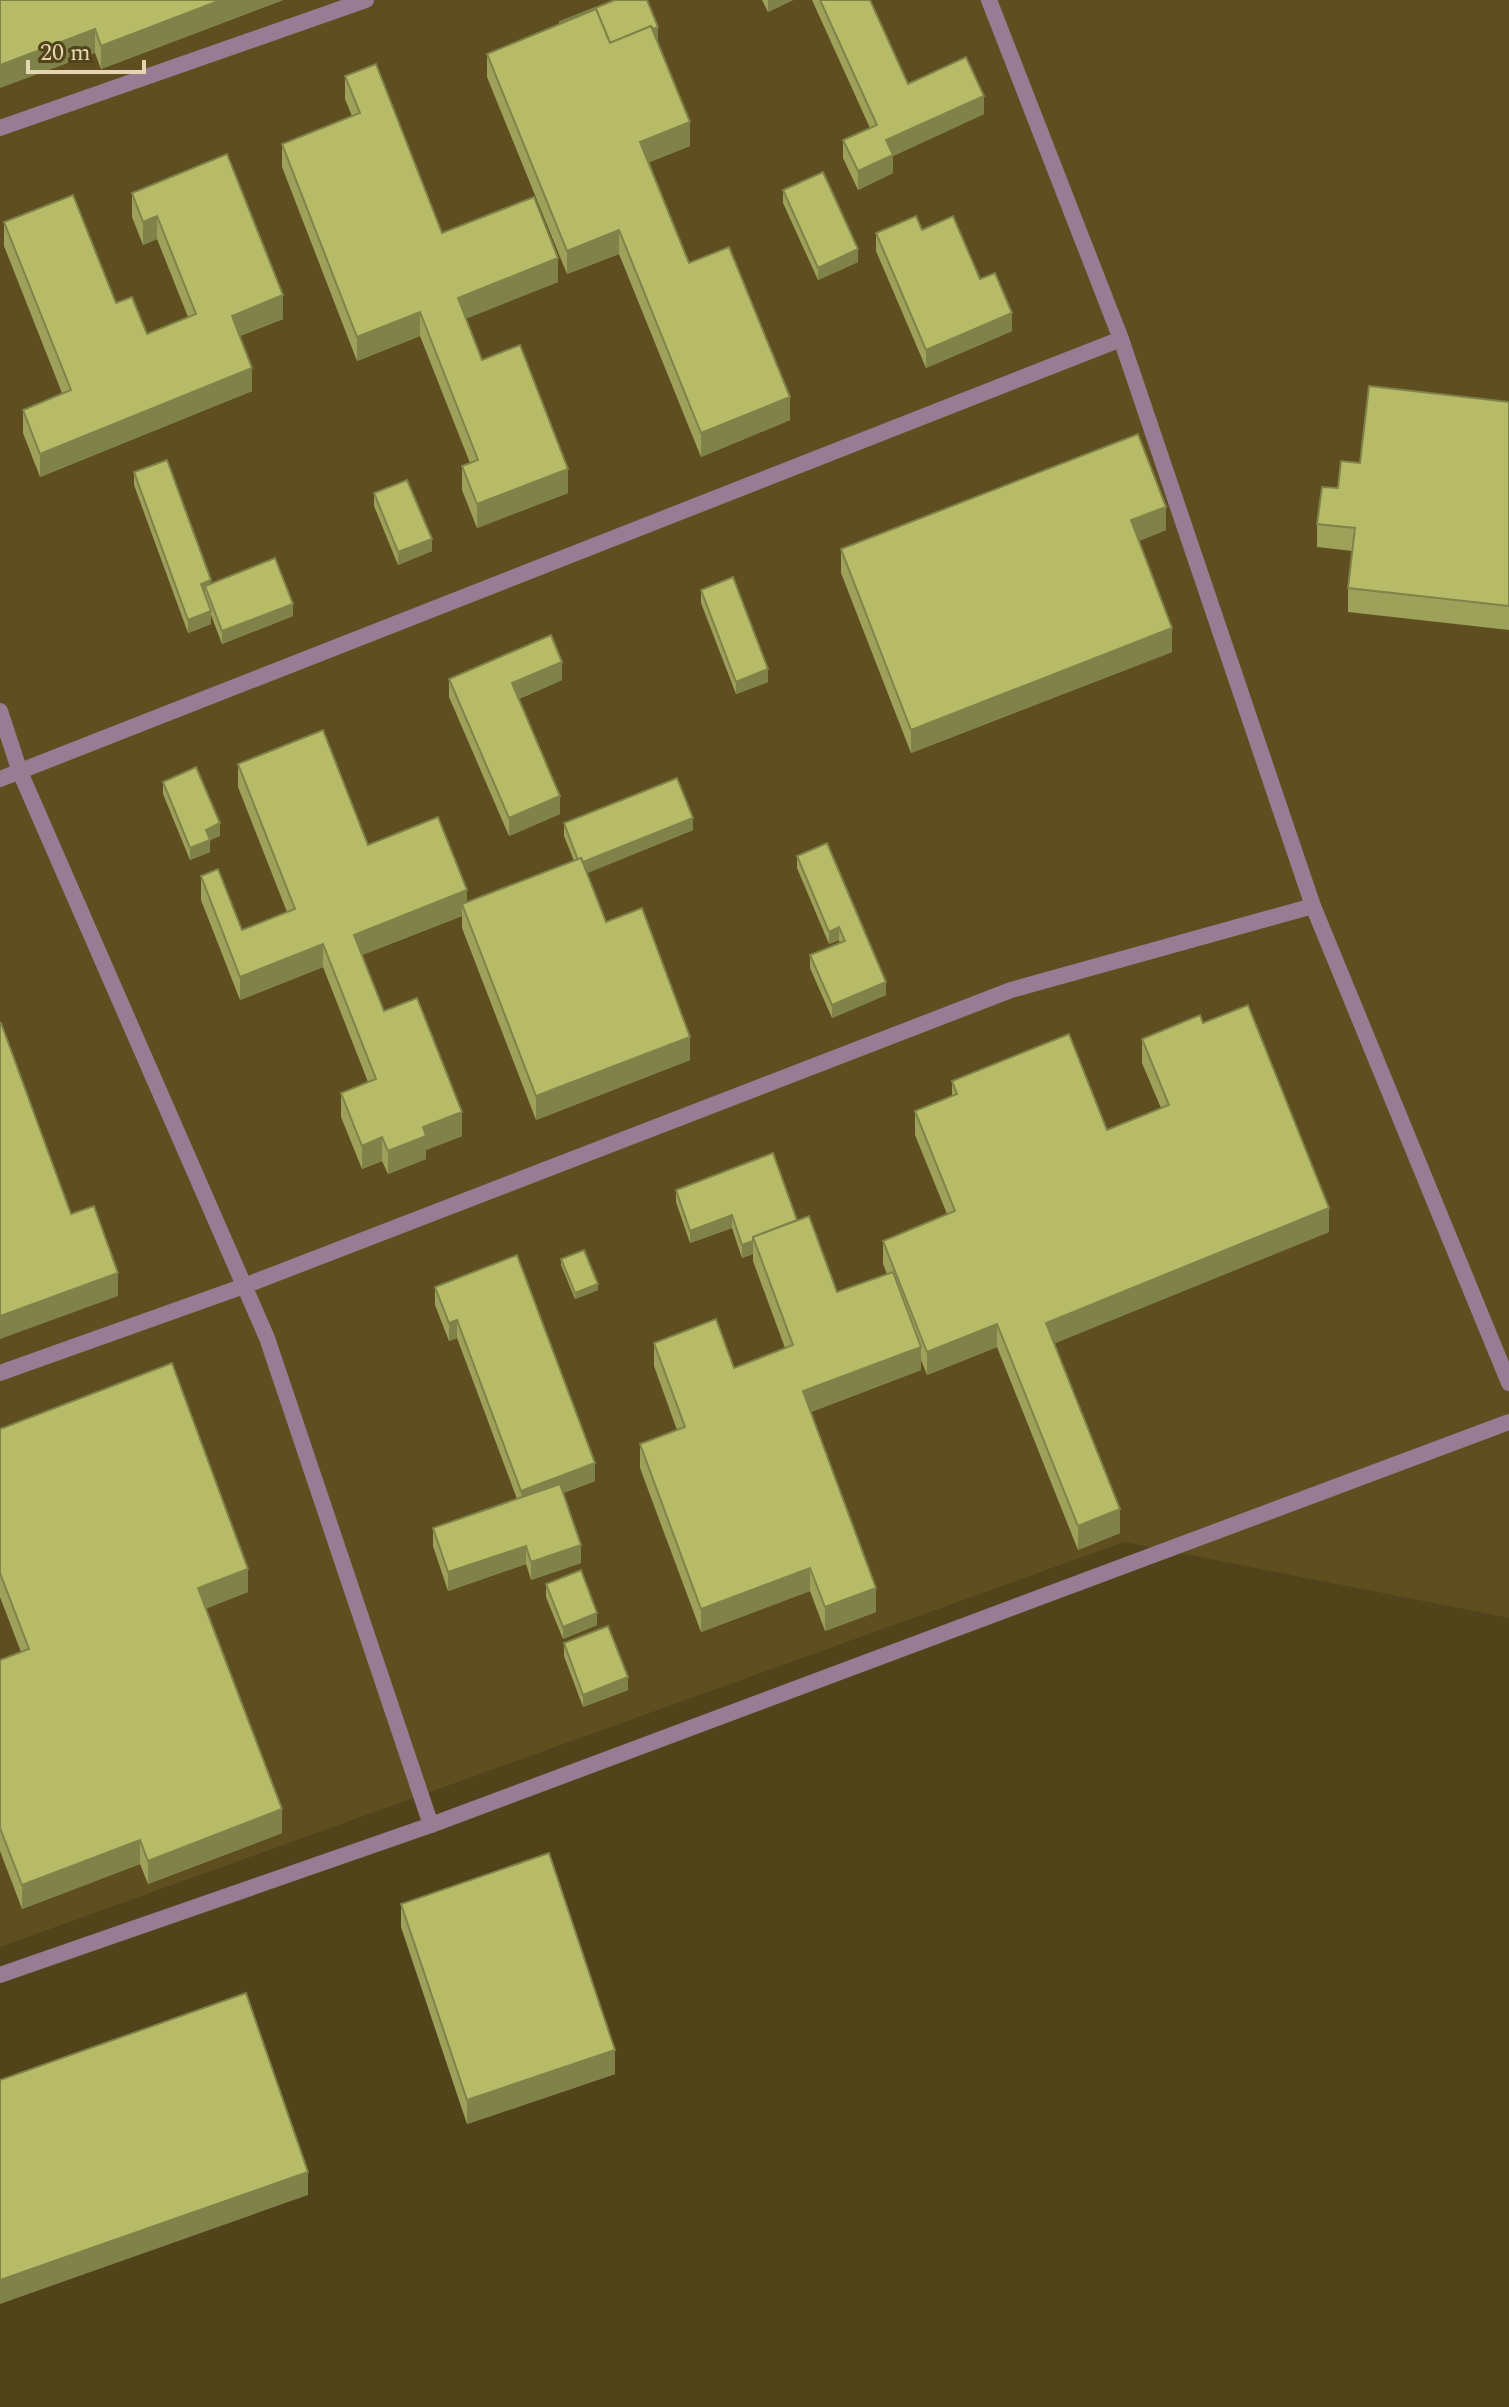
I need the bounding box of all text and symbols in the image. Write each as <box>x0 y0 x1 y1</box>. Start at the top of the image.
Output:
scale bar <box>28 24 144 74</box>
text: 20 m <box>40 35 91 71</box>

